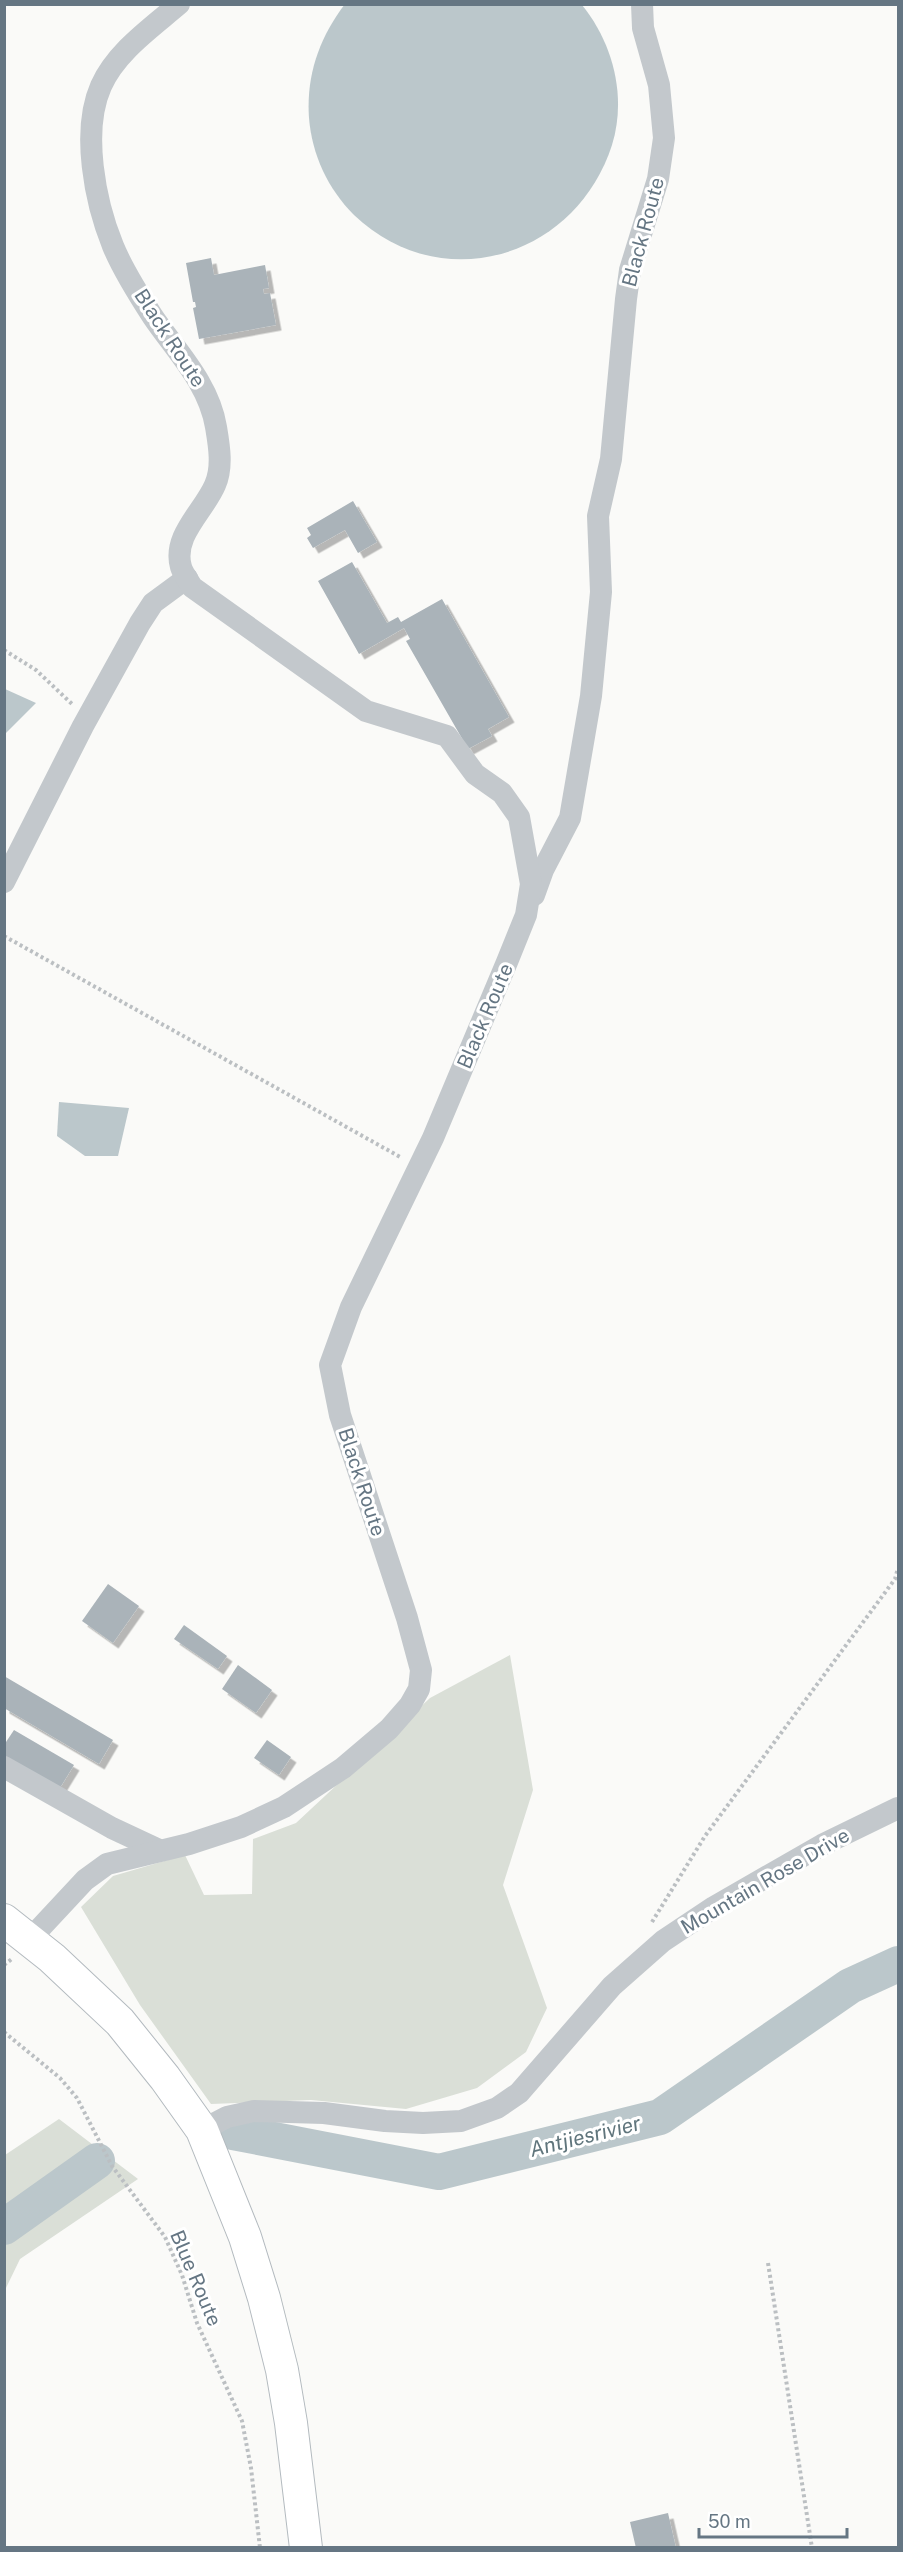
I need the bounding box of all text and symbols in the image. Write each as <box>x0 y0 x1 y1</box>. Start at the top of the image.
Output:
street label: Black Route <box>617 175 669 289</box>
street label: Black Route <box>129 284 211 392</box>
street label: Black Route <box>452 960 518 1072</box>
street label: Black Route <box>333 1425 391 1539</box>
street label: Mountain Rose Drive <box>677 1823 853 1939</box>
water label: Antjiesrivier <box>527 2110 644 2162</box>
street label: Blue Route <box>165 2226 227 2330</box>
scale bar <box>699 2501 848 2539</box>
text: 50 m <box>708 2511 751 2532</box>

